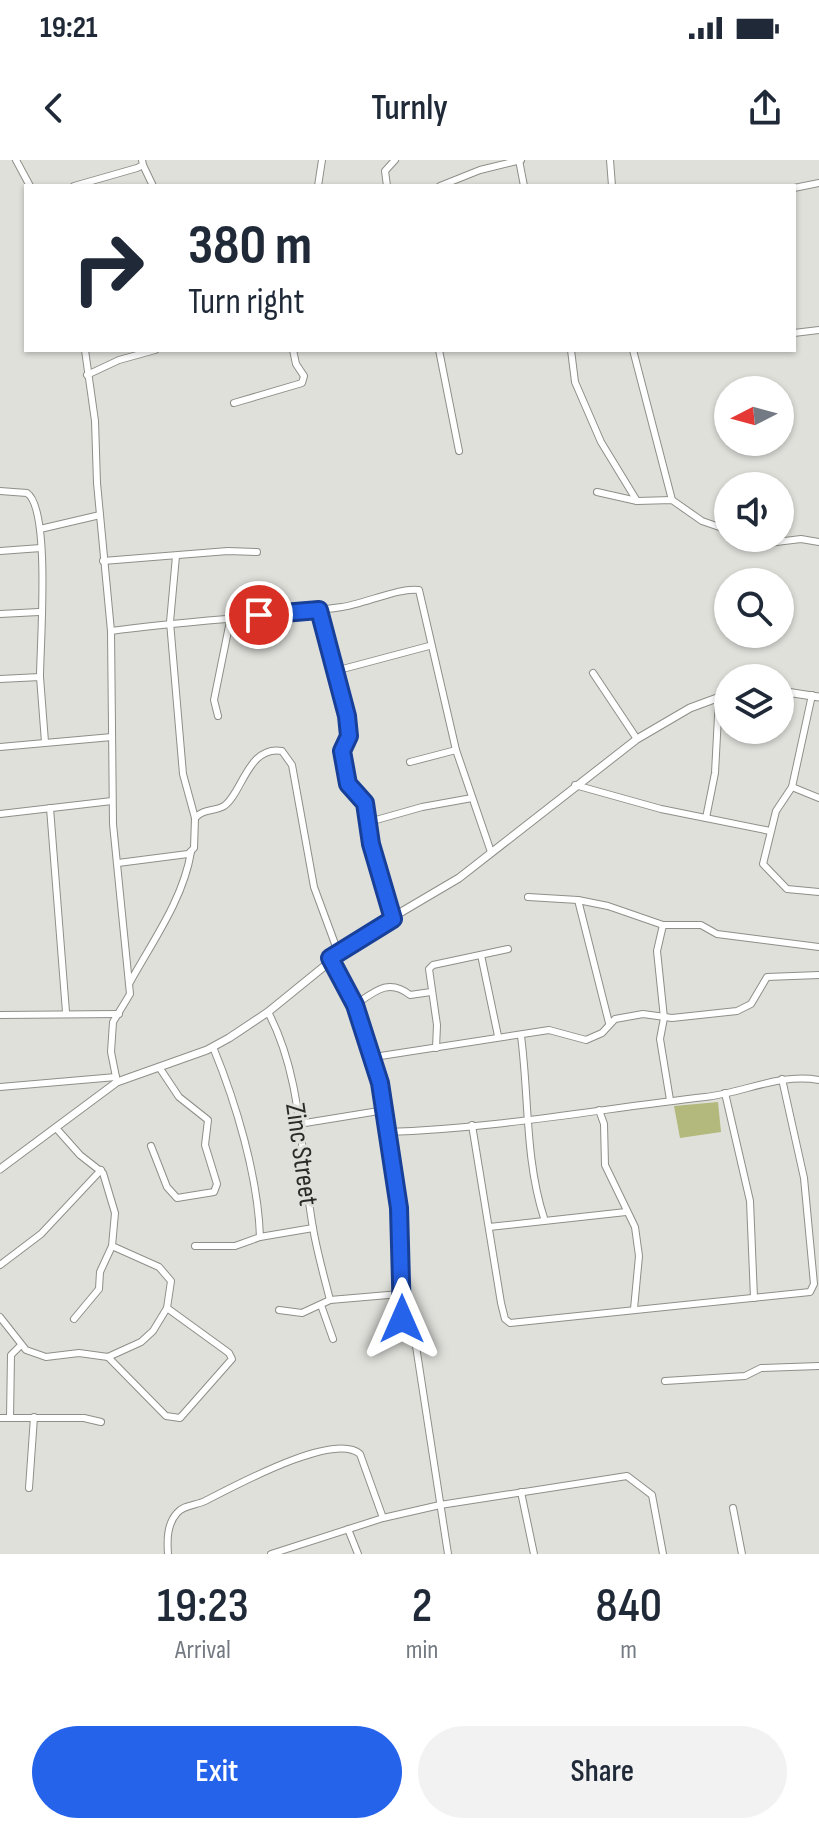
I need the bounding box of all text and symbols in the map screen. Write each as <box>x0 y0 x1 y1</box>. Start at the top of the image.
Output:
text: 19:21 <box>40 10 98 46</box>
icon: back <box>32 86 76 130</box>
icon: share <box>743 86 787 130</box>
text: Turnly <box>371 87 448 130</box>
text: 380 m <box>188 213 312 280</box>
icon: right <box>56 216 160 320</box>
text: Turn right <box>188 281 305 324</box>
north arrow <box>714 376 794 456</box>
map controls <box>714 376 794 744</box>
button: sound <box>714 472 794 552</box>
button: search <box>714 568 794 648</box>
pin <box>225 581 293 649</box>
icon: arrive <box>237 593 281 637</box>
button: layers <box>714 664 794 744</box>
street label: Zinc Street <box>278 1101 325 1208</box>
position arrow <box>360 1277 444 1361</box>
text: 19:23 <box>157 1578 249 1635</box>
text: 2 <box>412 1578 432 1635</box>
text: 840 <box>596 1578 662 1635</box>
text: Arrival <box>175 1635 231 1666</box>
text: min <box>406 1635 438 1666</box>
text: m <box>620 1635 637 1666</box>
button: Exit <box>32 1726 402 1818</box>
button: Share <box>418 1726 787 1818</box>

